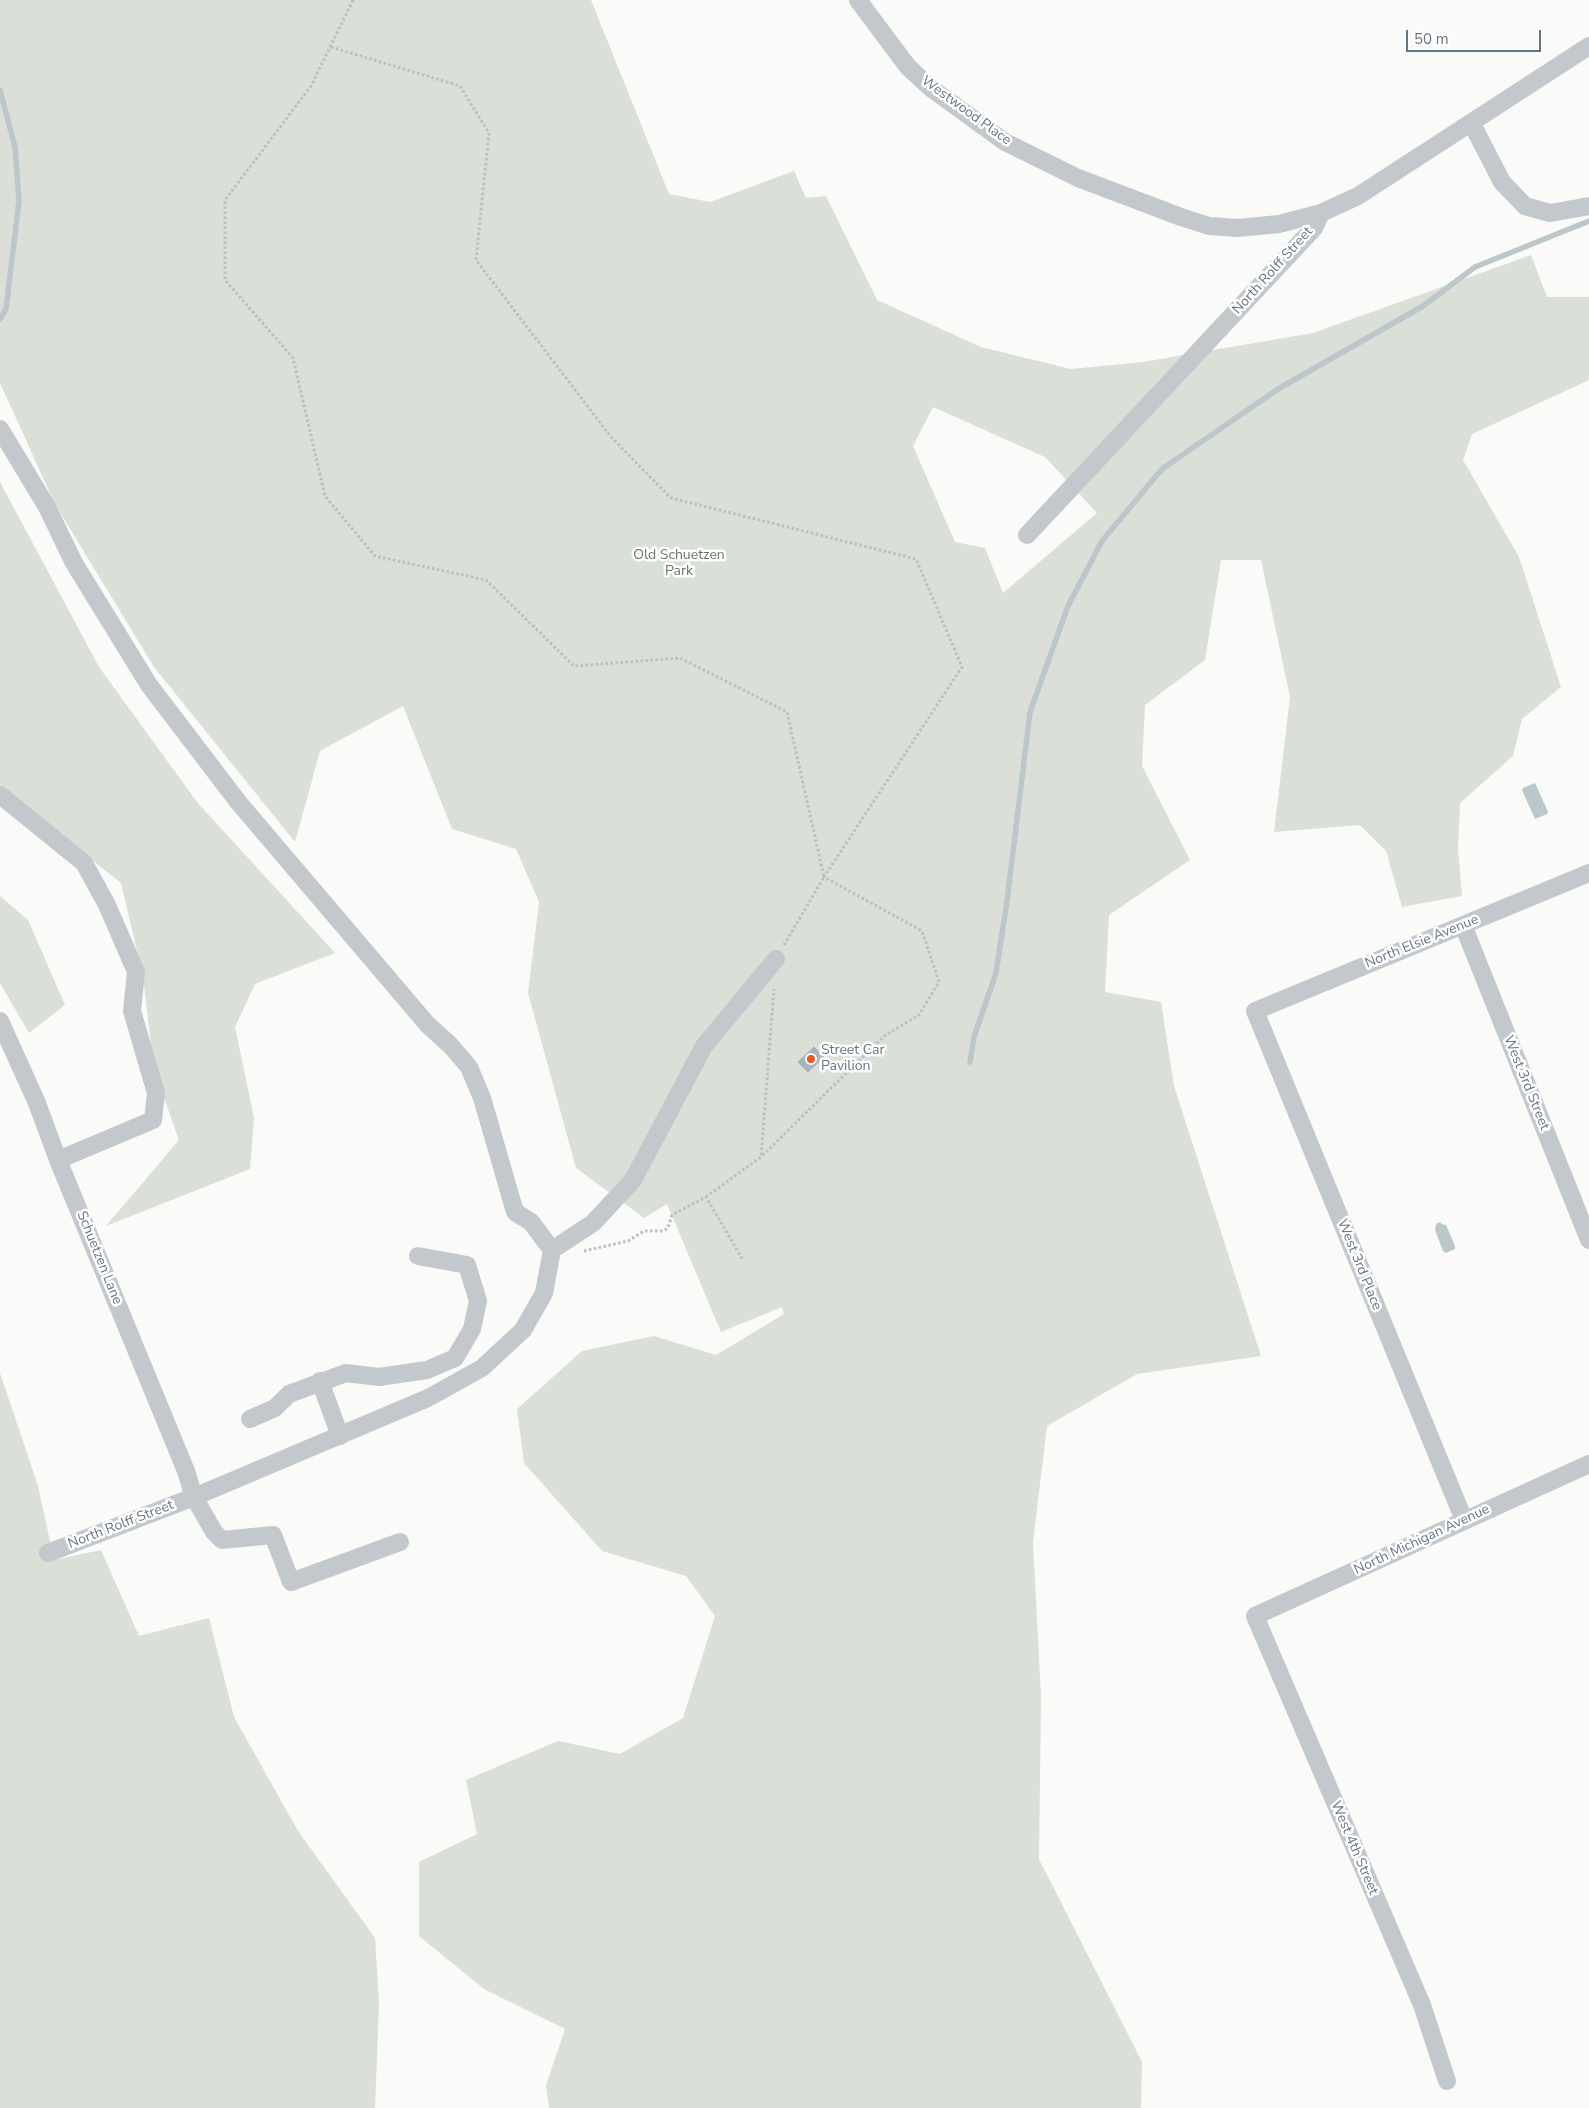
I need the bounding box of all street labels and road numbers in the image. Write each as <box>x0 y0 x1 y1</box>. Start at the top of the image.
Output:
street label: Westwood Place <box>918 73 1014 149</box>
street label: North Rolff Street <box>1229 224 1317 318</box>
street label: North Elsie Avenue <box>1363 912 1481 972</box>
street label: West 3rd Street <box>1499 1033 1553 1133</box>
street label: Schuetzen Lane <box>73 1209 125 1307</box>
street label: West 3rd Place <box>1333 1217 1385 1313</box>
street label: North Rolff Street <box>66 1497 176 1553</box>
street label: North Michigan Avenue <box>1352 1501 1492 1579</box>
street label: West 4th Street <box>1327 1799 1381 1897</box>

